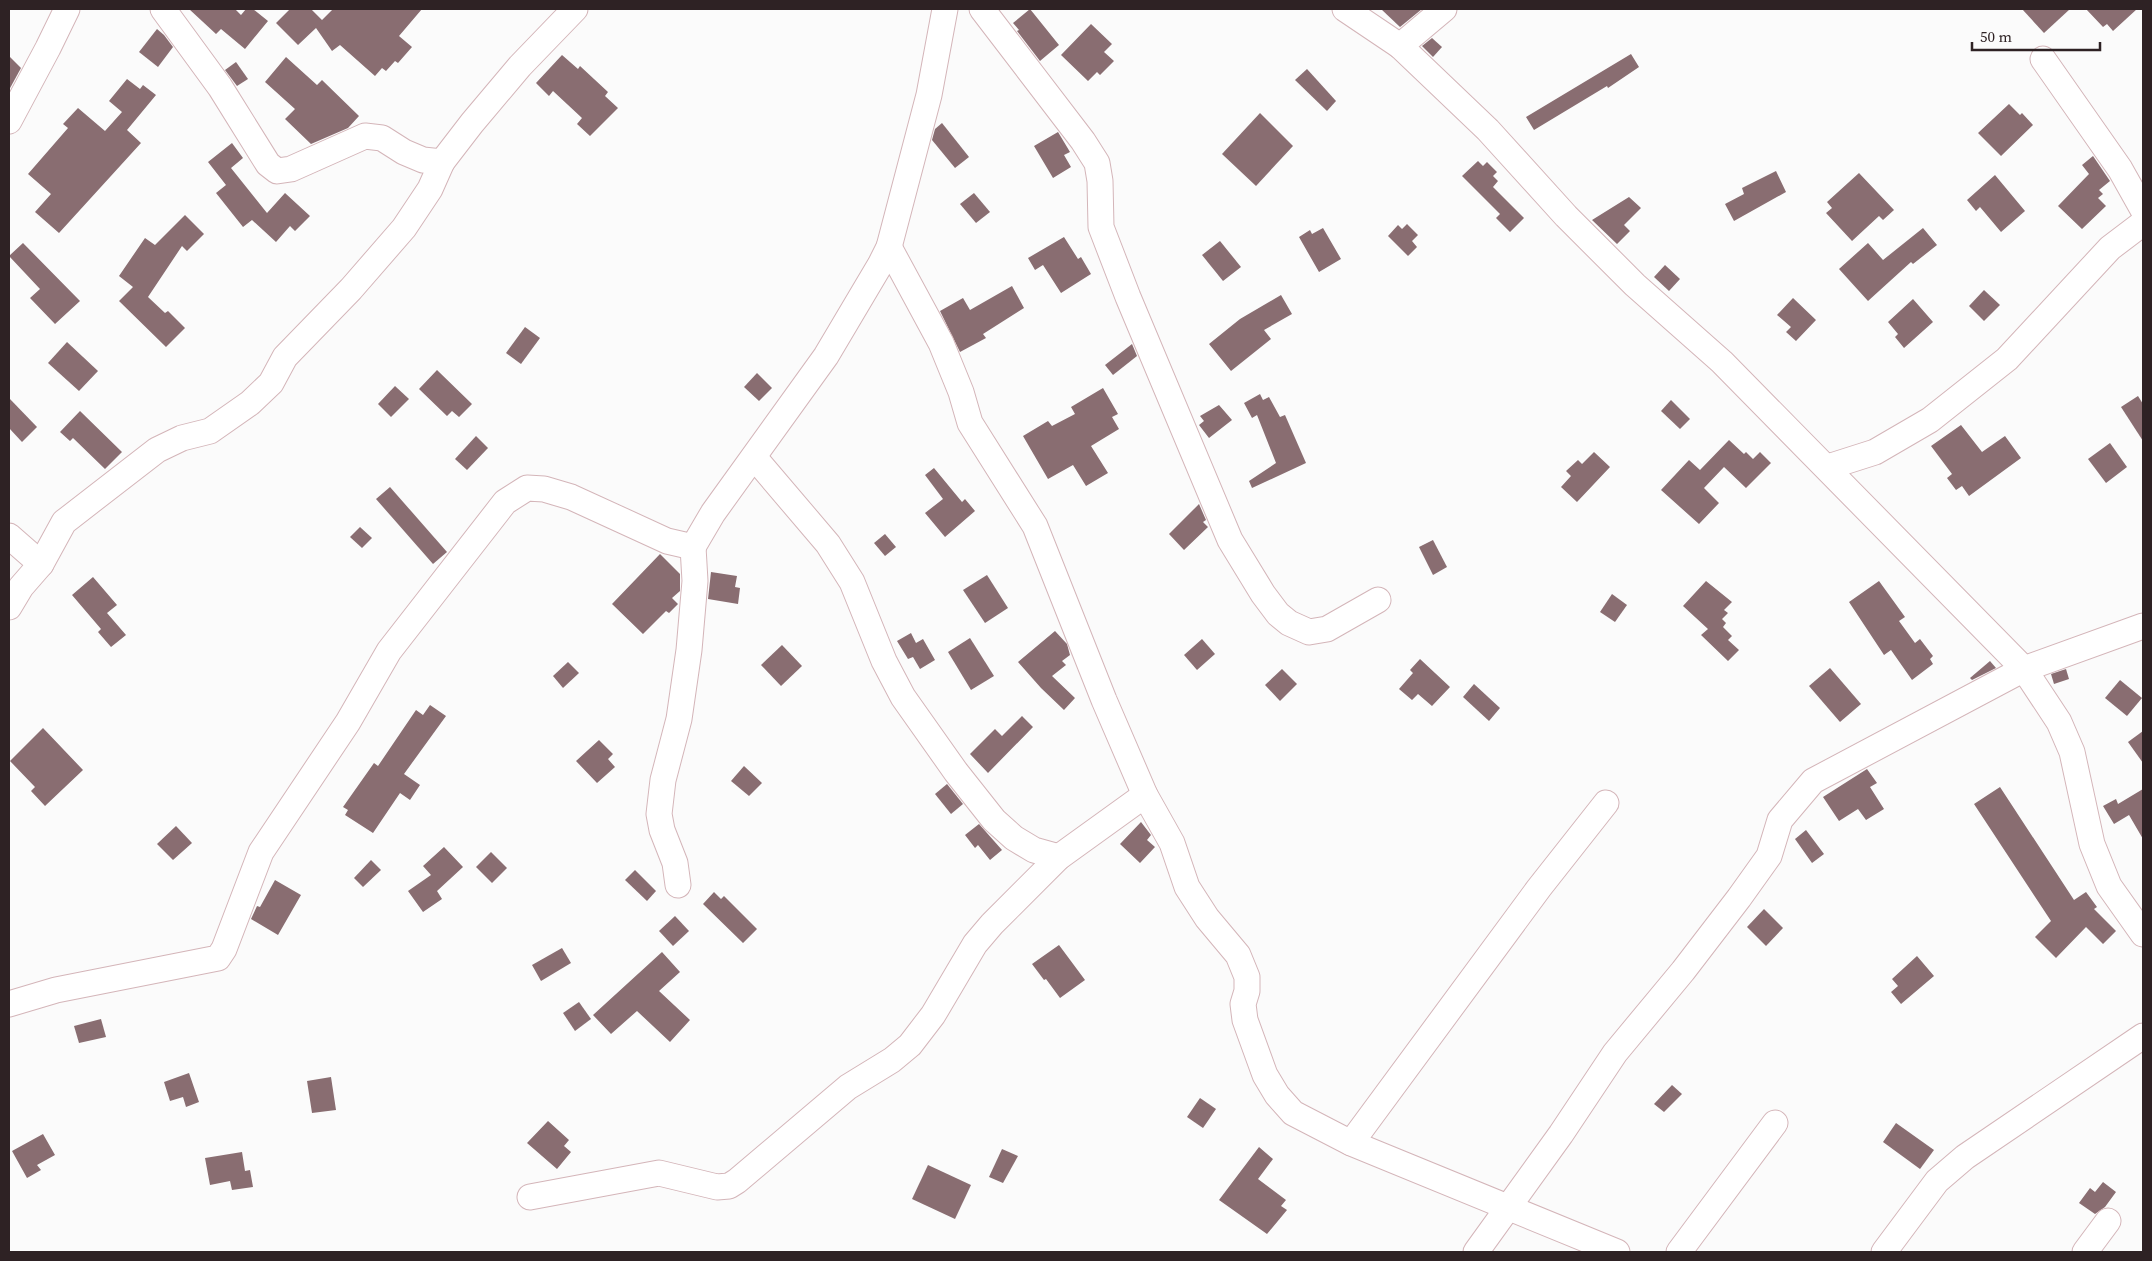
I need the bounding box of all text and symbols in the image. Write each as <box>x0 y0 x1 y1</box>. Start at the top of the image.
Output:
scale bar <box>1972 20 2100 52</box>
text: 50 m <box>1980 26 2012 47</box>

